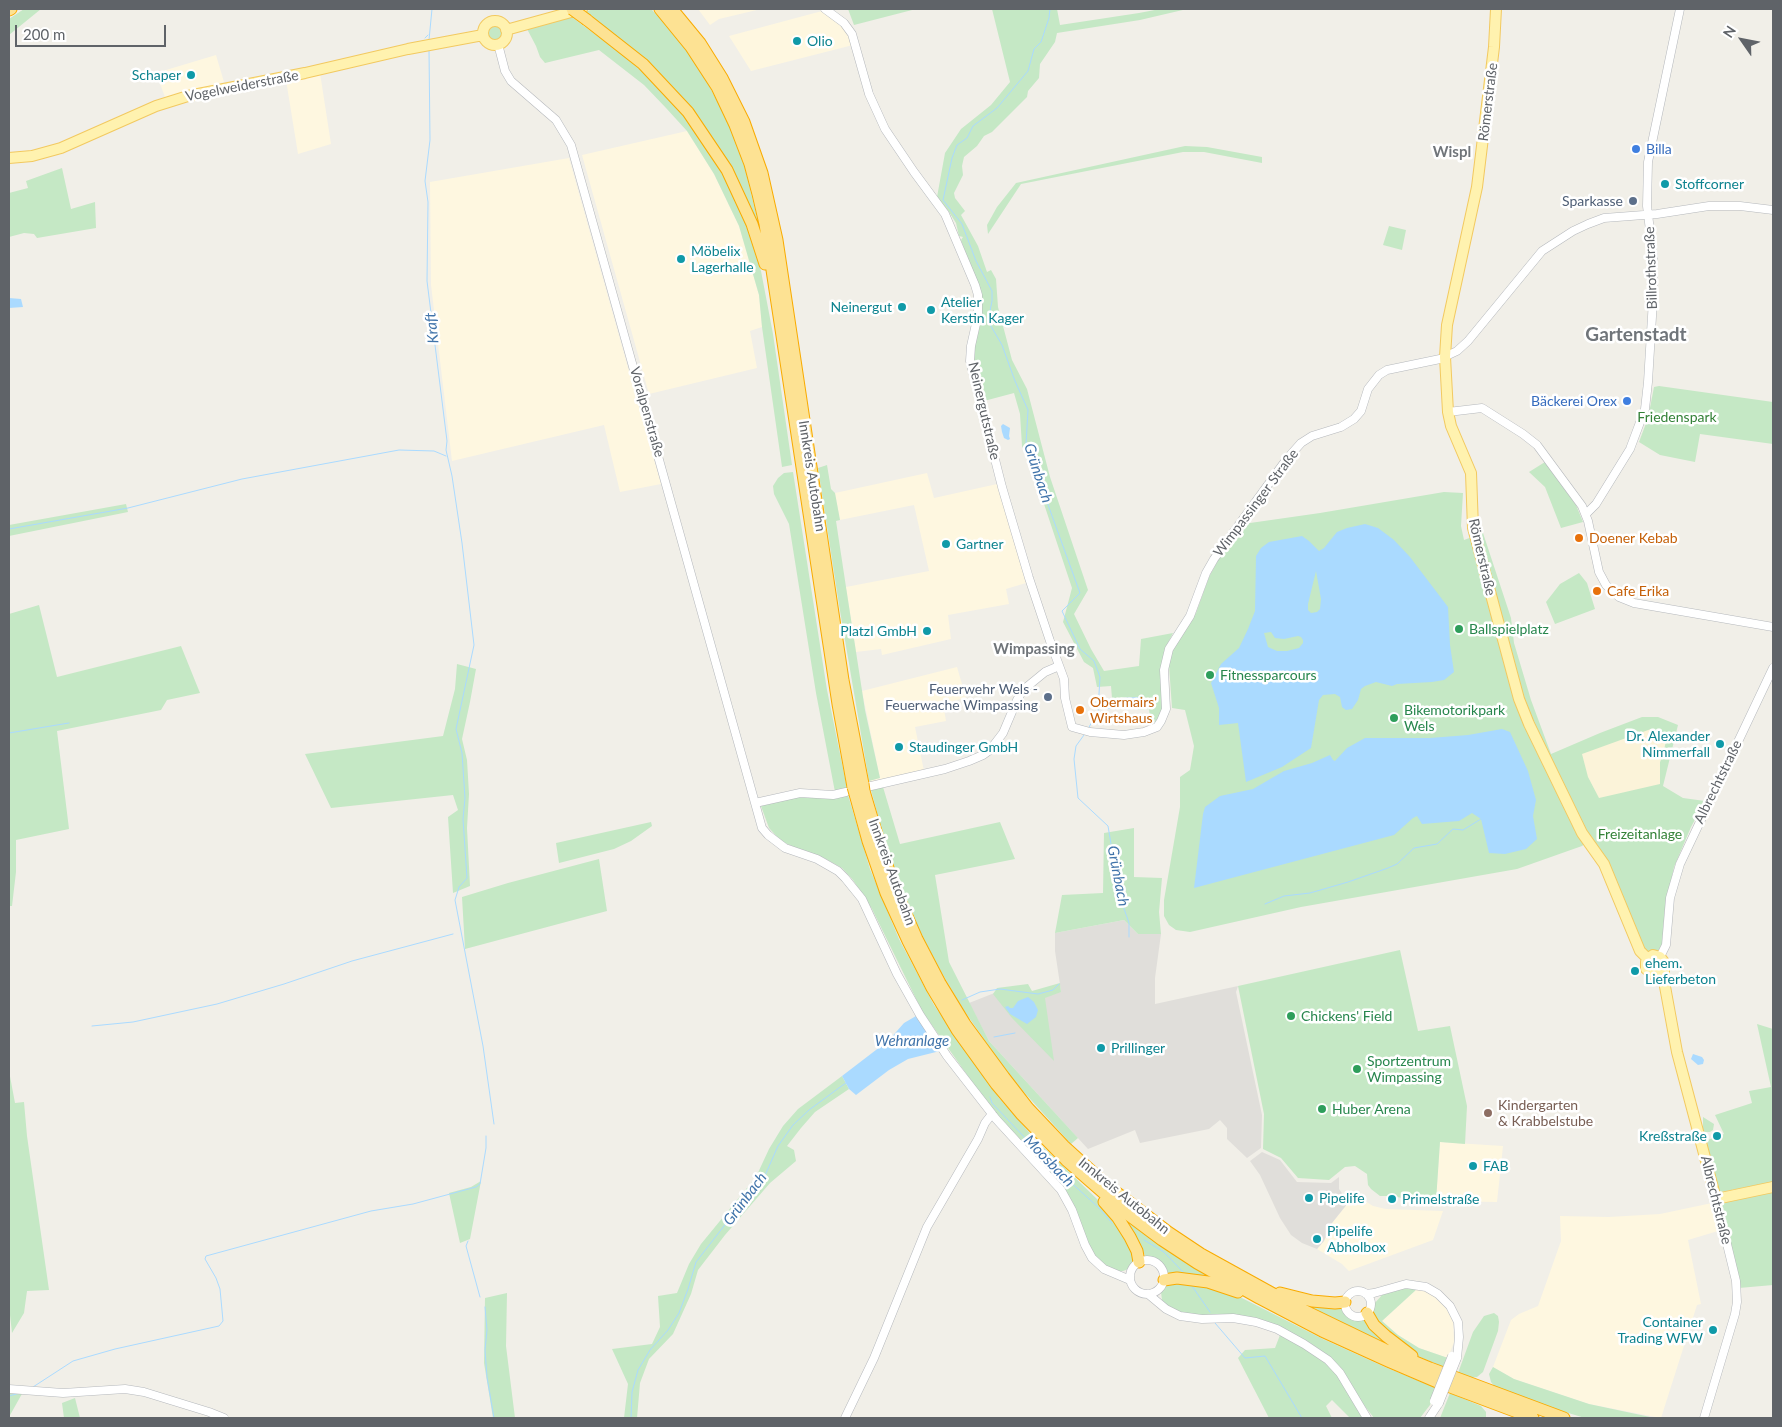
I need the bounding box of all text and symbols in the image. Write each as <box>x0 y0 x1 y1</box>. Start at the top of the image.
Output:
scale bar <box>18 15 169 47</box>
north arrow <box>1717 15 1767 65</box>
text: N <box>1719 22 1739 41</box>
text: 200 m <box>23 25 65 43</box>
place label: Olio <box>807 33 833 49</box>
marker: Olio <box>791 35 803 47</box>
street label: Römerstraße <box>1475 62 1501 142</box>
place label: Schaper <box>132 67 181 83</box>
street label: Vogelweiderstraße <box>184 67 300 105</box>
marker: Schaper <box>185 69 197 81</box>
place label: Billa <box>1646 141 1672 157</box>
district label: Wispl <box>1433 143 1471 161</box>
marker: Billa <box>1630 143 1642 155</box>
place label: Stoffcorner <box>1675 176 1744 192</box>
marker: Stoffcorner <box>1659 178 1671 190</box>
place label: Sparkasse <box>1562 193 1623 209</box>
marker: Sparkasse <box>1627 195 1639 207</box>
street label: Billrothstraße <box>1641 226 1661 310</box>
place label: Möbelix Lagerhalle <box>691 243 754 276</box>
marker: Möbelix Lagerhalle <box>675 253 687 265</box>
place label: Atelier Kerstin Kager <box>941 294 1024 326</box>
place label: Neinergut <box>831 299 892 315</box>
marker: Neinergut <box>896 301 908 313</box>
marker: Atelier Kerstin Kager <box>925 304 937 316</box>
water label: Kraft <box>421 311 443 345</box>
district label: Gartenstadt <box>1585 324 1687 346</box>
street label: Neinergutstraße <box>965 360 1003 462</box>
street label: Voralpenstraße <box>626 365 668 459</box>
place label: Bäckerei Orex <box>1531 393 1617 409</box>
marker: Bäckerei Orex <box>1621 395 1633 407</box>
park label: Friedenspark <box>1637 409 1717 425</box>
street label: Innkreis Autobahn <box>795 419 829 533</box>
water label: Grünbach <box>1020 441 1056 505</box>
street label: Wimpassinger Straße <box>1210 446 1302 560</box>
street label: Römerstraße <box>1465 517 1499 597</box>
place label: Doener Kebab <box>1589 530 1678 546</box>
marker: Doener Kebab <box>1573 532 1585 544</box>
place label: Gartner <box>956 536 1004 552</box>
marker: Gartner <box>940 538 952 550</box>
place label: Cafe Erika <box>1607 583 1669 599</box>
marker: Cafe Erika <box>1591 585 1603 597</box>
place label: Ballspielplatz <box>1469 621 1549 637</box>
place label: Platzl GmbH <box>840 623 917 639</box>
marker: Ballspielplatz <box>1453 623 1465 635</box>
marker: Platzl GmbH <box>921 625 933 637</box>
district label: Wimpassing <box>993 640 1075 658</box>
place label: Fitnessparcours <box>1220 667 1317 683</box>
marker: Fitnessparcours <box>1204 669 1216 681</box>
place label: Feuerwehr Wels - Feuerwache Wimpassing <box>885 681 1038 714</box>
marker: Feuerwehr Wels - Feuerwache Wimpassing <box>1042 691 1054 703</box>
place label: Obermairs' Wirtshaus <box>1090 694 1157 726</box>
place label: Bikemotorikpark Wels <box>1404 702 1505 734</box>
marker: Obermairs' Wirtshaus <box>1074 704 1086 716</box>
marker: Bikemotorikpark Wels <box>1388 712 1400 724</box>
place label: Dr. Alexander Nimmerfall <box>1626 728 1710 760</box>
street label: Albrechtstraße <box>1691 738 1745 826</box>
marker: Dr. Alexander Nimmerfall <box>1714 738 1726 750</box>
place label: Staudinger GmbH <box>909 739 1018 755</box>
marker: Staudinger GmbH <box>893 741 905 753</box>
street label: Innkreis Autobahn <box>865 816 919 928</box>
park label: Freizeitanlage <box>1598 826 1682 842</box>
water label: Grünbach <box>1103 844 1133 908</box>
place label: ehem. Lieferbeton <box>1645 955 1716 988</box>
marker: ehem. Lieferbeton <box>1629 965 1641 977</box>
place label: Chickens' Field <box>1301 1008 1392 1024</box>
marker: Chickens' Field <box>1285 1010 1297 1022</box>
water label: Wehranlage <box>875 1032 949 1050</box>
place label: Prillinger <box>1111 1040 1165 1056</box>
marker: Prillinger <box>1095 1042 1107 1054</box>
place label: Sportzentrum Wimpassing <box>1367 1053 1451 1086</box>
marker: Sportzentrum Wimpassing <box>1351 1063 1363 1075</box>
place label: Kindergarten & Krabbelstube <box>1498 1097 1593 1130</box>
place label: Huber Arena <box>1332 1101 1411 1117</box>
marker: Huber Arena <box>1316 1103 1328 1115</box>
marker: Kindergarten & Krabbelstube <box>1482 1107 1494 1119</box>
place label: Kreßstraße <box>1639 1128 1707 1144</box>
marker: Kreßstraße <box>1711 1130 1723 1142</box>
water label: Moosbach <box>1020 1132 1078 1190</box>
street label: Innkreis Autobahn <box>1075 1154 1173 1238</box>
street label: Albrechtstraße <box>1697 1154 1735 1246</box>
place label: FAB <box>1483 1158 1509 1174</box>
marker: FAB <box>1467 1160 1479 1172</box>
water label: Grünbach <box>719 1169 771 1229</box>
place label: Pipelife <box>1319 1190 1365 1206</box>
place label: Primelstraße <box>1402 1191 1479 1207</box>
marker: Pipelife <box>1303 1192 1315 1204</box>
marker: Primelstraße <box>1386 1193 1398 1205</box>
place label: Pipelife Abholbox <box>1327 1223 1386 1256</box>
marker: Pipelife Abholbox <box>1311 1233 1323 1245</box>
place label: Container Trading WFW <box>1618 1314 1703 1346</box>
marker: Container Trading WFW <box>1707 1324 1719 1336</box>

